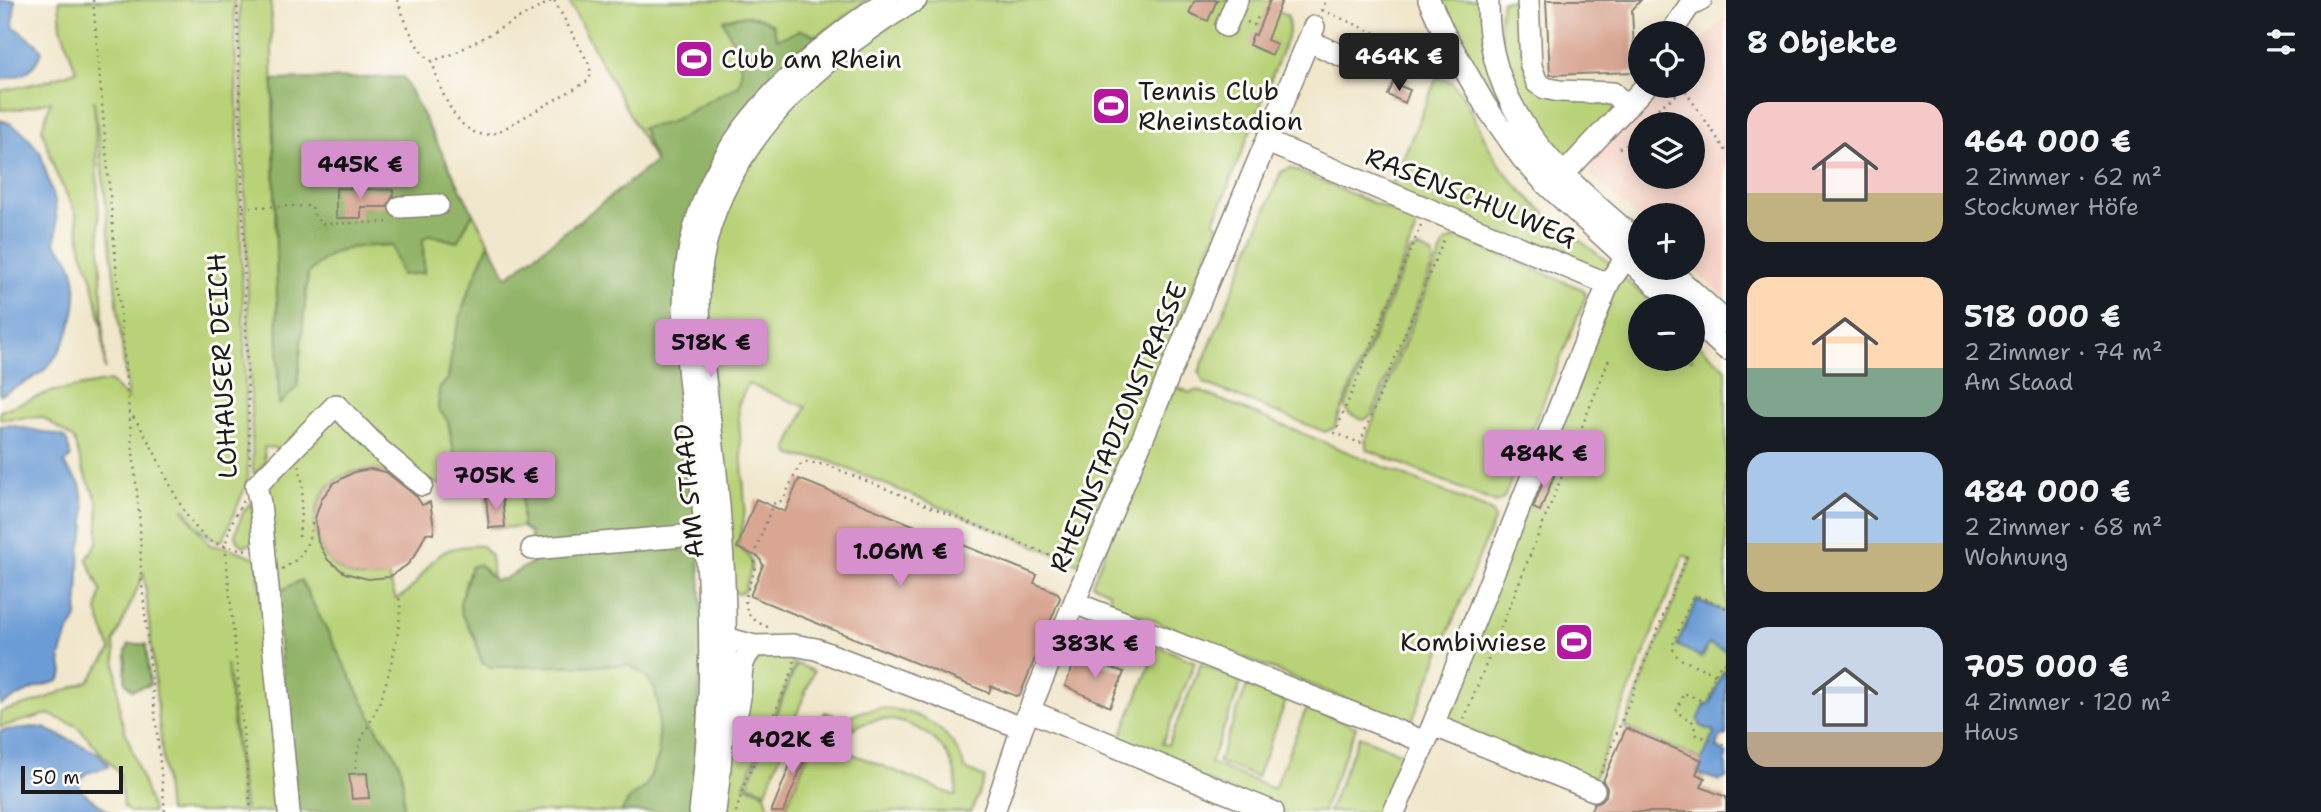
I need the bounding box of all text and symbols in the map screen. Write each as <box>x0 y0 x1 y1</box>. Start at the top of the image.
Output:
map controls <box>1628 21 1705 371</box>
button: locate <box>1628 21 1705 98</box>
text: 8 Objekte <box>1747 22 1897 63</box>
icon: filters <box>2262 23 2300 61</box>
pin: 464K € <box>1342 34 1456 93</box>
sports icon: Club am Rhein <box>673 38 715 80</box>
place label: Club am Rhein <box>721 41 902 76</box>
text: 464K € <box>1355 41 1443 71</box>
place label: Tennis Club Rheinstadion <box>1138 73 1303 138</box>
sports icon: Tennis Club Rheinstadion <box>1090 85 1132 127</box>
button: layers <box>1628 112 1705 189</box>
text: 464 000 € <box>1964 121 2131 162</box>
icon: home <box>1803 130 1887 214</box>
street label: RASENSCHULWEG <box>1360 138 1582 255</box>
pin: 445K € <box>303 142 417 201</box>
text: 445K € <box>317 149 403 179</box>
text: 2 Zimmer · 62 m² <box>1964 162 2162 192</box>
text: Stockumer Höfe <box>1964 192 2139 222</box>
button: + <box>1628 203 1705 280</box>
street label: LOHAUSER DEICH <box>198 252 245 480</box>
street label: RHEINSTADIONSTRASSE <box>1040 276 1195 577</box>
button: − <box>1628 294 1705 371</box>
text: 518 000 € <box>1964 296 2121 337</box>
icon: home <box>1803 305 1887 389</box>
pin: 518K € <box>654 320 768 379</box>
text: 518K € <box>671 327 751 357</box>
text: 2 Zimmer · 74 m² <box>1964 337 2162 367</box>
text: Am Staad <box>1964 367 2073 397</box>
street label: AM STAAD <box>665 422 712 560</box>
pin: 484K € <box>1487 430 1601 490</box>
text: 484K € <box>1500 438 1588 468</box>
pin: 705K € <box>439 452 553 512</box>
text: 705K € <box>453 460 539 490</box>
text: 484 000 € <box>1964 471 2131 512</box>
icon: home <box>1803 480 1887 564</box>
text: 2 Zimmer · 68 m² <box>1964 512 2163 542</box>
pin: 1.06M € <box>835 528 965 588</box>
text: 1.06M € <box>853 536 948 566</box>
text: Wohnung <box>1964 542 2068 572</box>
pin: 383K € <box>1038 620 1152 680</box>
sports icon: Kombiwiese <box>1553 621 1595 663</box>
place label: Kombiwiese <box>1400 624 1547 659</box>
text: 383K € <box>1051 628 1139 658</box>
text: 705 000 € <box>1964 646 2129 687</box>
icon: home <box>1803 655 1887 739</box>
text: 4 Zimmer · 120 m² <box>1964 687 2171 717</box>
pin: 402K € <box>735 716 849 776</box>
text: Haus <box>1964 717 2019 747</box>
text: 402K € <box>748 724 836 754</box>
scale bar <box>21 763 122 795</box>
text: 50 m <box>32 765 80 790</box>

